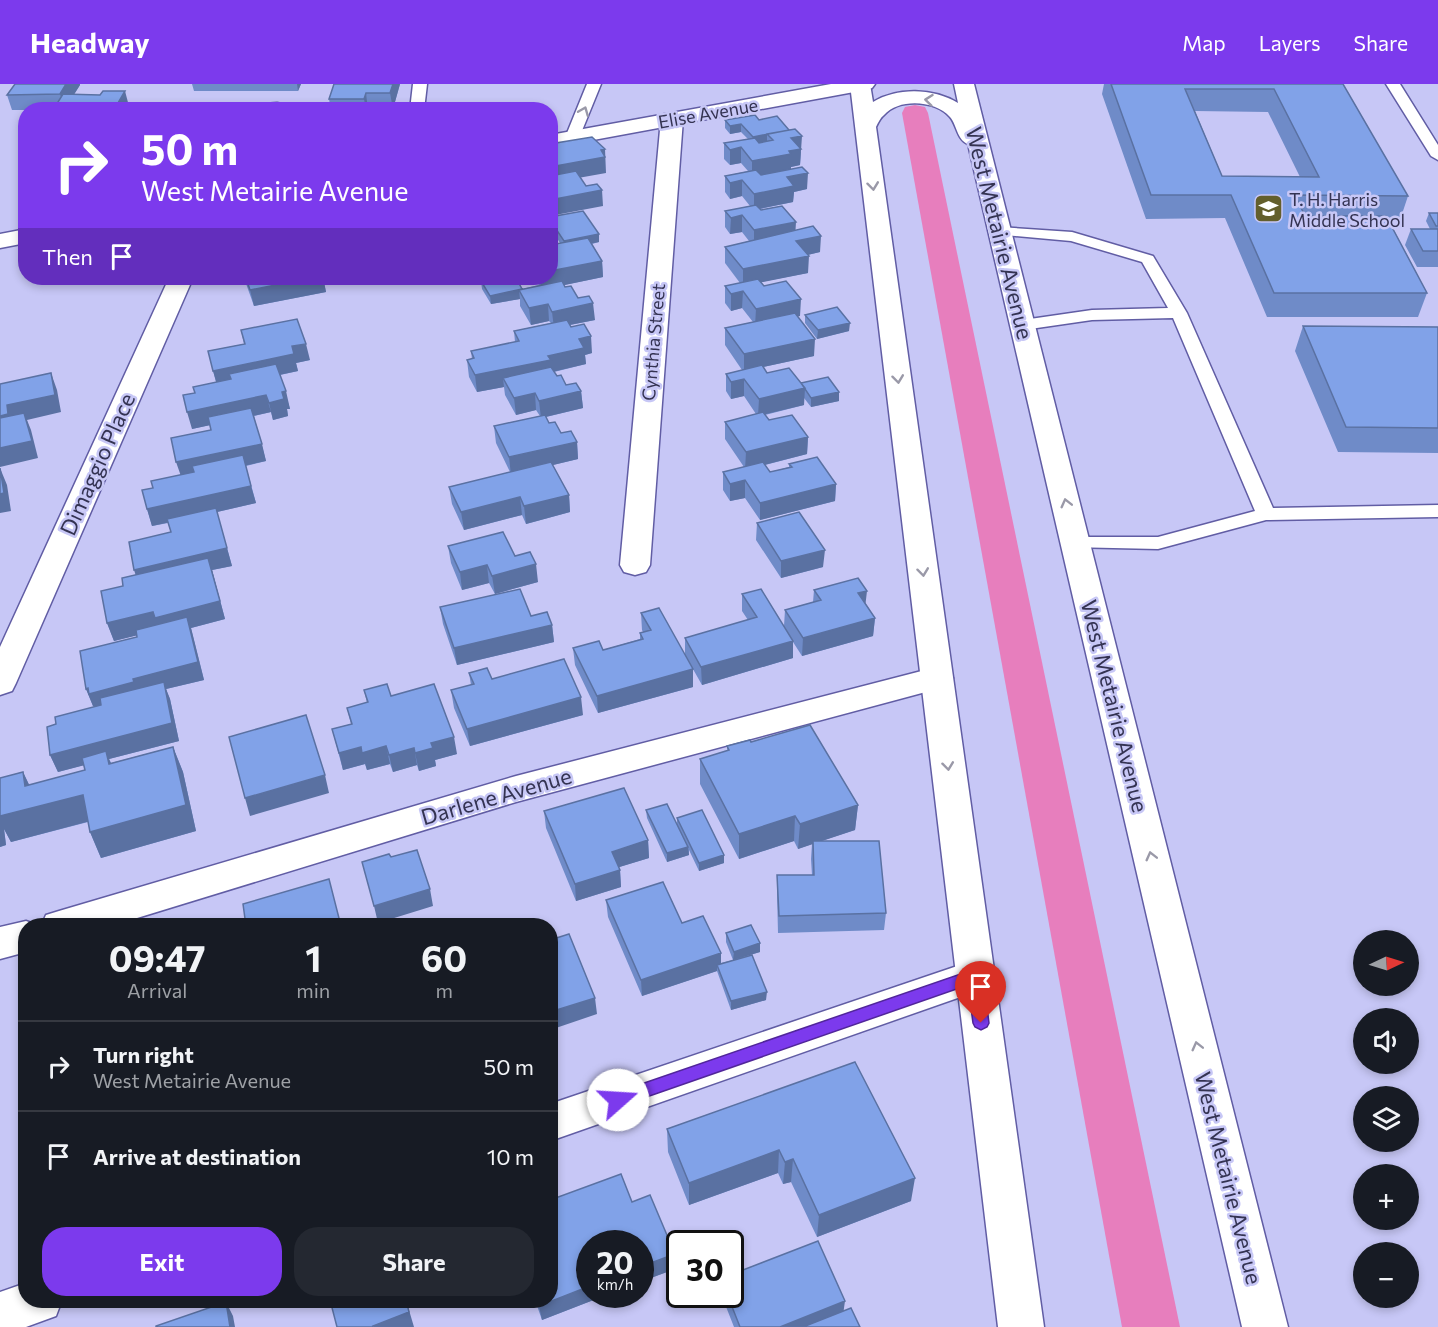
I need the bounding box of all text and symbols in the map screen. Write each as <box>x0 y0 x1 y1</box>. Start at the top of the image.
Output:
text: Headway <box>30 25 150 59</box>
text: Map <box>1182 30 1226 55</box>
text: Layers <box>1259 30 1321 55</box>
text: Share <box>1354 30 1408 55</box>
street label: Elise Avenue <box>656 93 760 133</box>
one-way arrow <box>924 94 933 107</box>
one-way arrow <box>577 106 589 117</box>
text: 50 m <box>141 122 238 174</box>
street label: West Metairie Avenue <box>961 124 1039 342</box>
icon: right <box>42 126 120 204</box>
text: West Metairie Avenue <box>141 174 408 207</box>
one-way arrow <box>866 181 878 190</box>
place label: T. H. Harris Middle School <box>1289 188 1405 231</box>
school or university icon: T. H. Harris Middle School <box>1252 193 1284 225</box>
icon: arrive <box>105 240 138 273</box>
text: Then <box>42 243 93 270</box>
street label: Cynthia Street <box>637 282 669 402</box>
one-way arrow <box>891 374 903 384</box>
street label: Dimaggio Place <box>54 389 140 539</box>
one-way arrow <box>1060 499 1073 509</box>
one-way arrow <box>916 568 929 577</box>
street label: West Metairie Avenue <box>1076 597 1154 815</box>
one-way arrow <box>941 761 954 770</box>
street label: Darlene Avenue <box>418 762 574 830</box>
one-way arrow <box>1146 851 1159 861</box>
north arrow <box>1353 930 1419 996</box>
map controls <box>1353 930 1419 1308</box>
text: 09:47 <box>109 935 206 979</box>
text: 1 <box>305 935 321 979</box>
text: 60 <box>421 935 467 979</box>
pin <box>955 961 1006 1023</box>
icon: arrive <box>964 970 997 1003</box>
text: Arrival <box>127 978 187 1002</box>
text: min <box>296 978 330 1002</box>
text: m <box>435 978 453 1002</box>
button: sound <box>1353 1008 1419 1074</box>
text: Turn right <box>93 1041 194 1068</box>
one-way arrow <box>1192 1041 1205 1051</box>
icon: right <box>42 1050 75 1083</box>
text: 50 m <box>484 1053 534 1080</box>
text: West Metairie Avenue <box>93 1068 291 1092</box>
position arrow <box>586 1068 650 1132</box>
street label: West Metairie Avenue <box>1190 1069 1268 1287</box>
button: layers <box>1353 1086 1419 1152</box>
icon: arrive <box>42 1140 75 1173</box>
text: Arrive at destination <box>93 1143 301 1170</box>
text: 10 m <box>487 1143 534 1170</box>
button: + <box>1353 1164 1419 1230</box>
button: Exit <box>42 1227 282 1296</box>
button: Share <box>294 1227 534 1296</box>
speed limit sign: 30 <box>666 1230 744 1308</box>
button: − <box>1353 1242 1419 1308</box>
text: 20 <box>597 1243 633 1280</box>
text: km/h <box>597 1275 633 1293</box>

